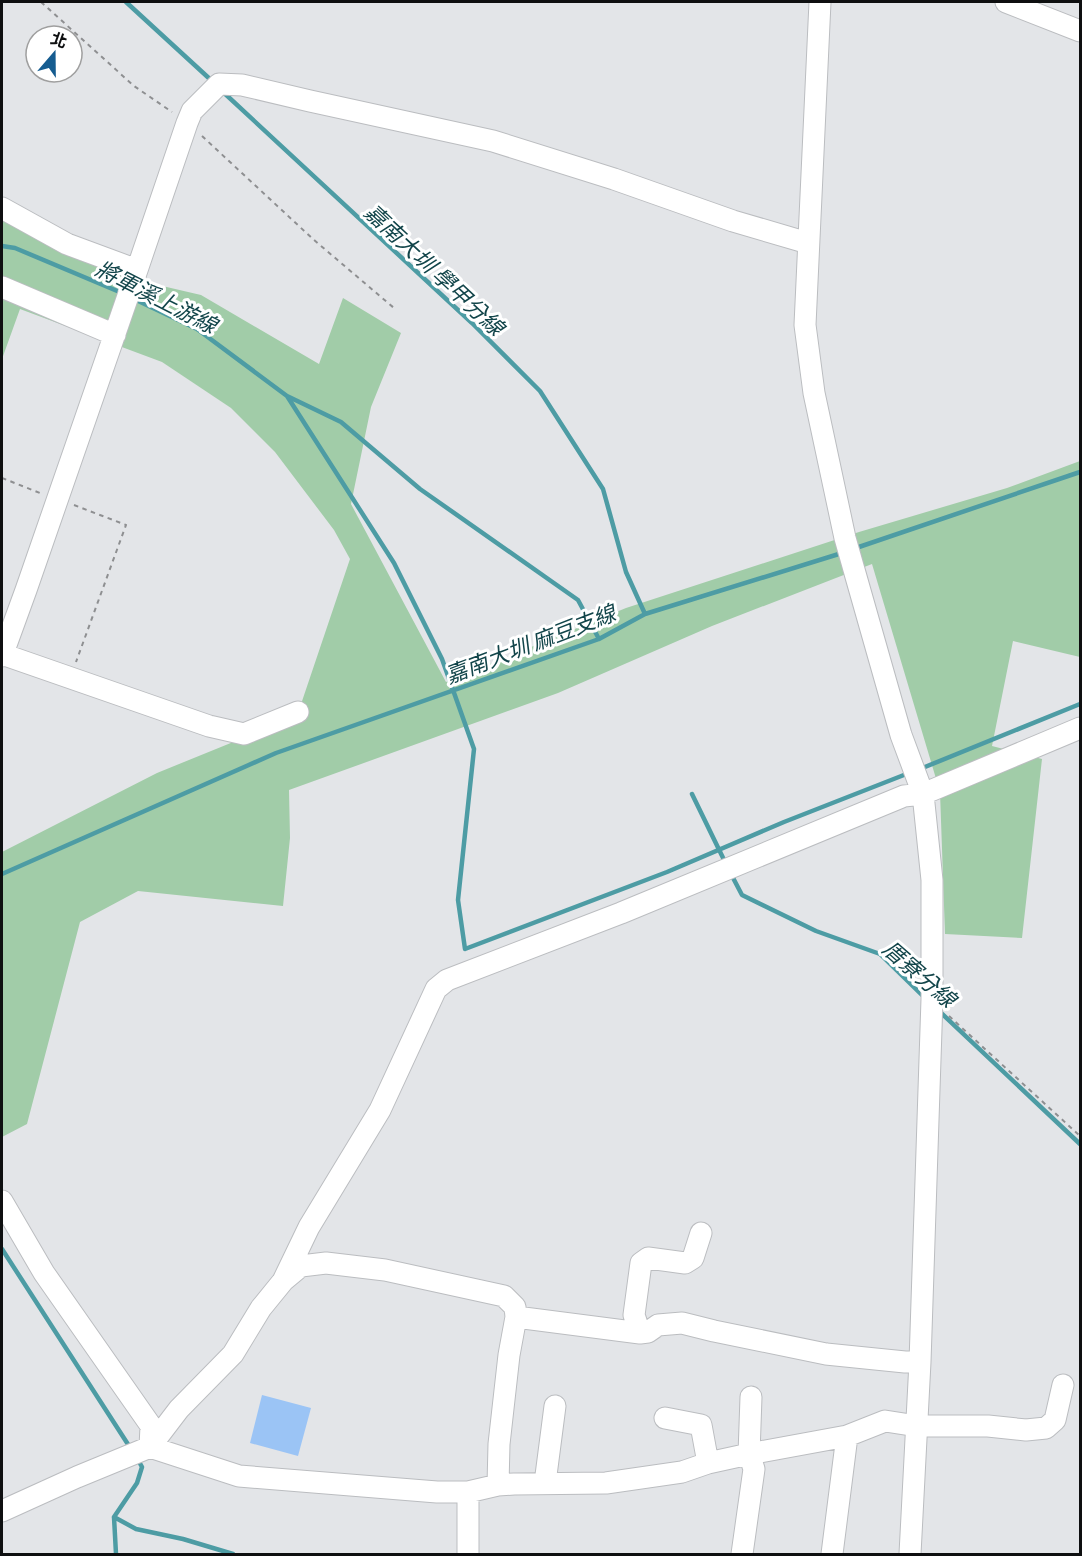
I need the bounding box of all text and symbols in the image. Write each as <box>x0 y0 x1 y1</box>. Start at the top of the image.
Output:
north arrow <box>24 24 84 84</box>
text: 北 <box>49 28 70 51</box>
water label: 嘉南大圳 學甲分線 <box>360 198 512 342</box>
water label: 將軍溪上游線 <box>92 254 224 339</box>
water label: 嘉南大圳 麻豆支線 <box>441 597 622 687</box>
water label: 厝寮分線 <box>878 934 964 1014</box>

